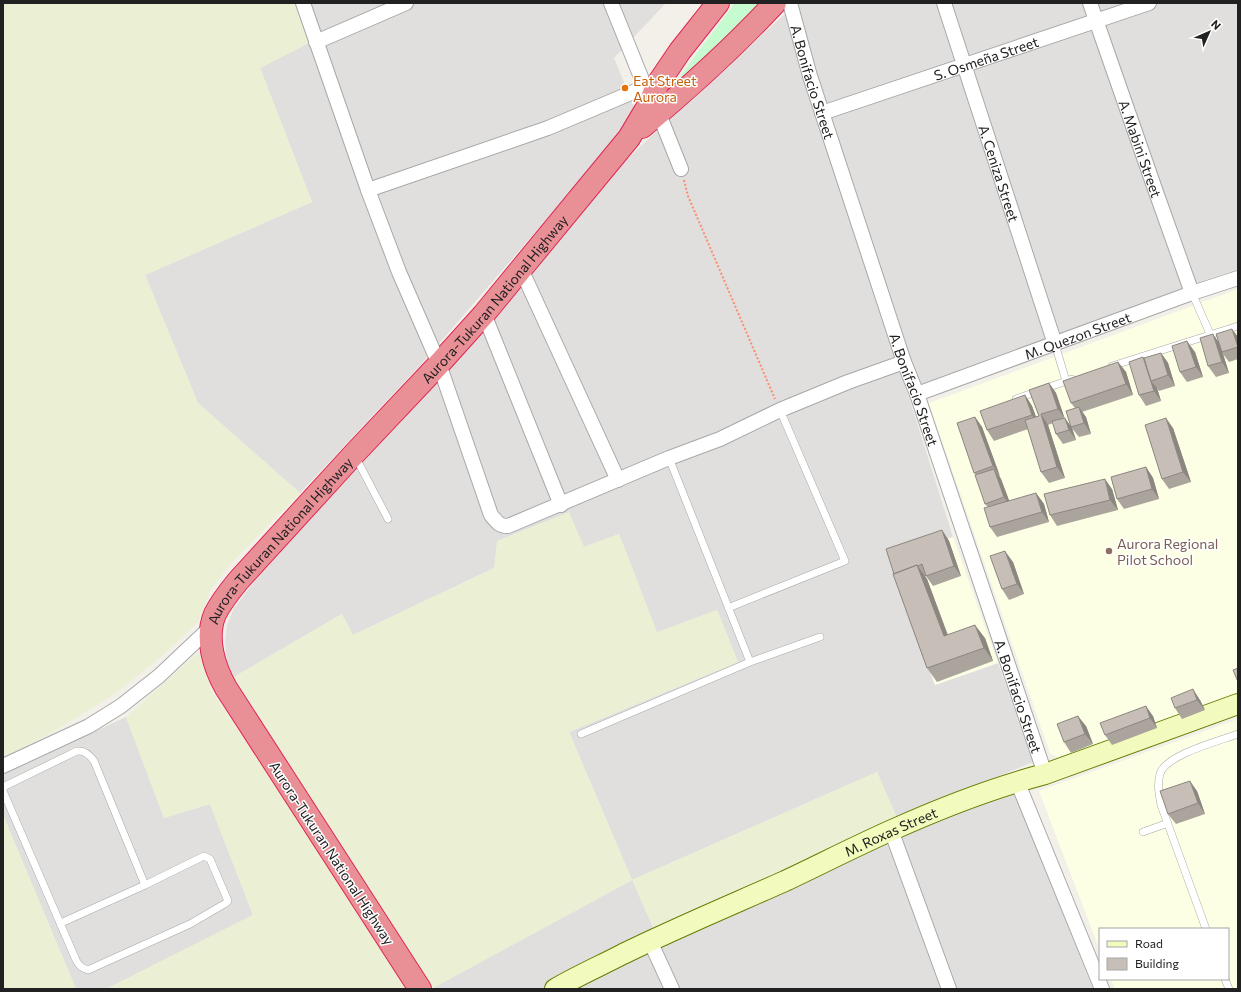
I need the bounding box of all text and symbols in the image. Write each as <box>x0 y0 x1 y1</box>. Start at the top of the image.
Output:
north arrow <box>1189 12 1229 52</box>
text: N <box>1209 17 1224 32</box>
street label: A. Bonifacio Street <box>788 23 839 141</box>
street label: S. Osmeña Street <box>931 32 1041 83</box>
place label: Eat Street Aurora <box>633 72 697 105</box>
marker: Eat Street Aurora <box>620 83 630 93</box>
street label: A. Mabini Street <box>1116 97 1166 200</box>
street label: A. Ceniza Street <box>976 123 1023 224</box>
street label: Aurora-Tukuran National Highway <box>417 211 571 386</box>
street label: M. Quezon Street <box>1022 308 1133 362</box>
street label: A. Bonifacio Street <box>887 331 942 448</box>
street label: Aurora-Tukuran National Highway <box>204 453 356 626</box>
place label: Aurora Regional Pilot School <box>1117 535 1218 568</box>
marker: Aurora Regional Pilot School <box>1104 546 1114 556</box>
street label: A. Bonifacio Street <box>992 637 1046 755</box>
street label: Aurora-Tukuran National Highway <box>266 758 398 948</box>
street label: M. Roxas Street <box>842 803 940 860</box>
legend <box>1099 928 1229 980</box>
text: Road <box>1135 936 1163 950</box>
text: Building <box>1135 956 1179 970</box>

